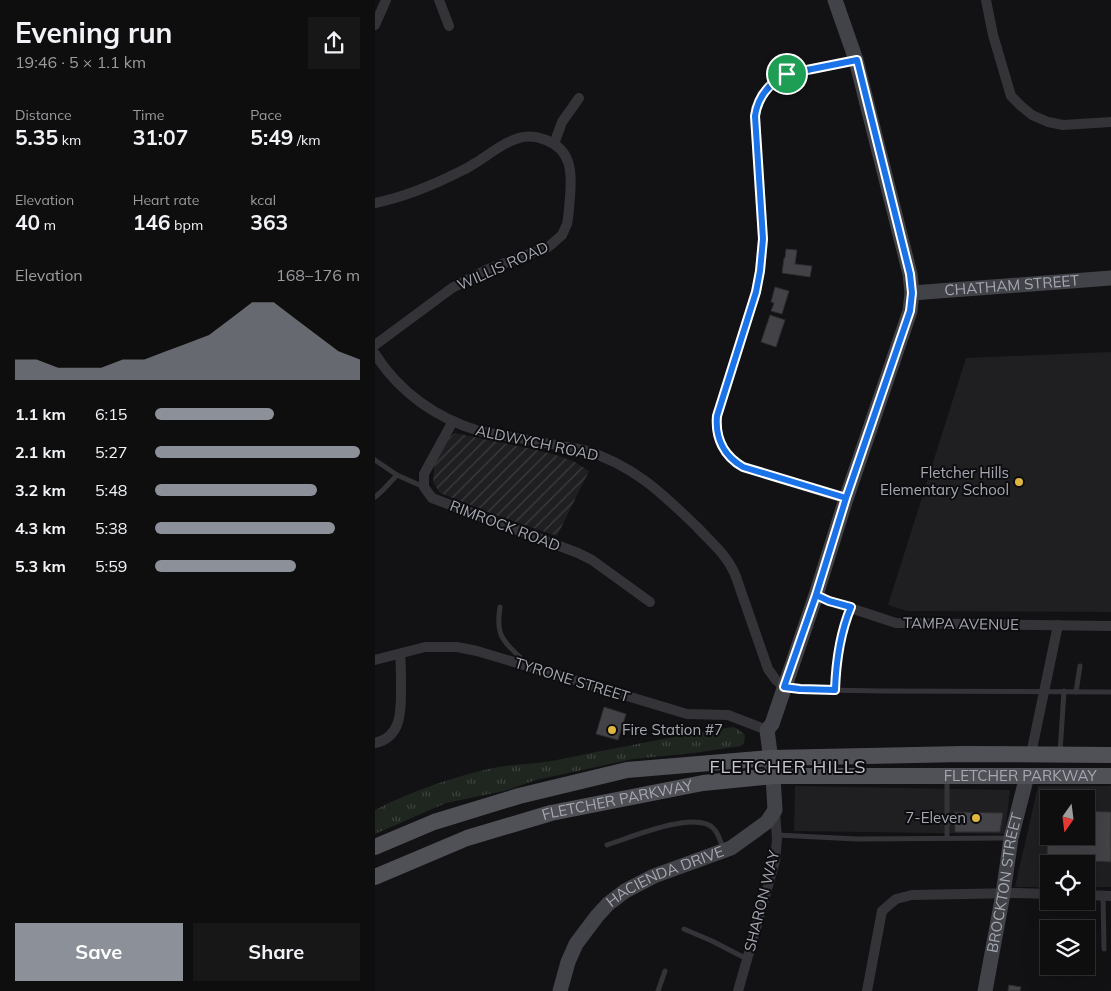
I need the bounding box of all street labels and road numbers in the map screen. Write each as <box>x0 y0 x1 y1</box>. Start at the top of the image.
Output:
street label: WILLIS ROAD <box>454 237 551 294</box>
street label: CHATHAM STREET <box>944 270 1080 300</box>
street label: ALDWYCH ROAD <box>474 420 600 465</box>
street label: RIMROCK ROAD <box>447 496 563 555</box>
street label: TAMPA AVENUE <box>903 613 1019 634</box>
street label: TYRONE STREET <box>512 653 632 706</box>
street label: FLETCHER PARKWAY <box>944 766 1098 785</box>
street label: FLETCHER PARKWAY <box>539 775 695 824</box>
street label: BROCKTON STREET <box>982 811 1026 954</box>
street label: HACIENDA DRIVE <box>602 841 726 911</box>
street label: SHARON WAY <box>740 847 784 954</box>

